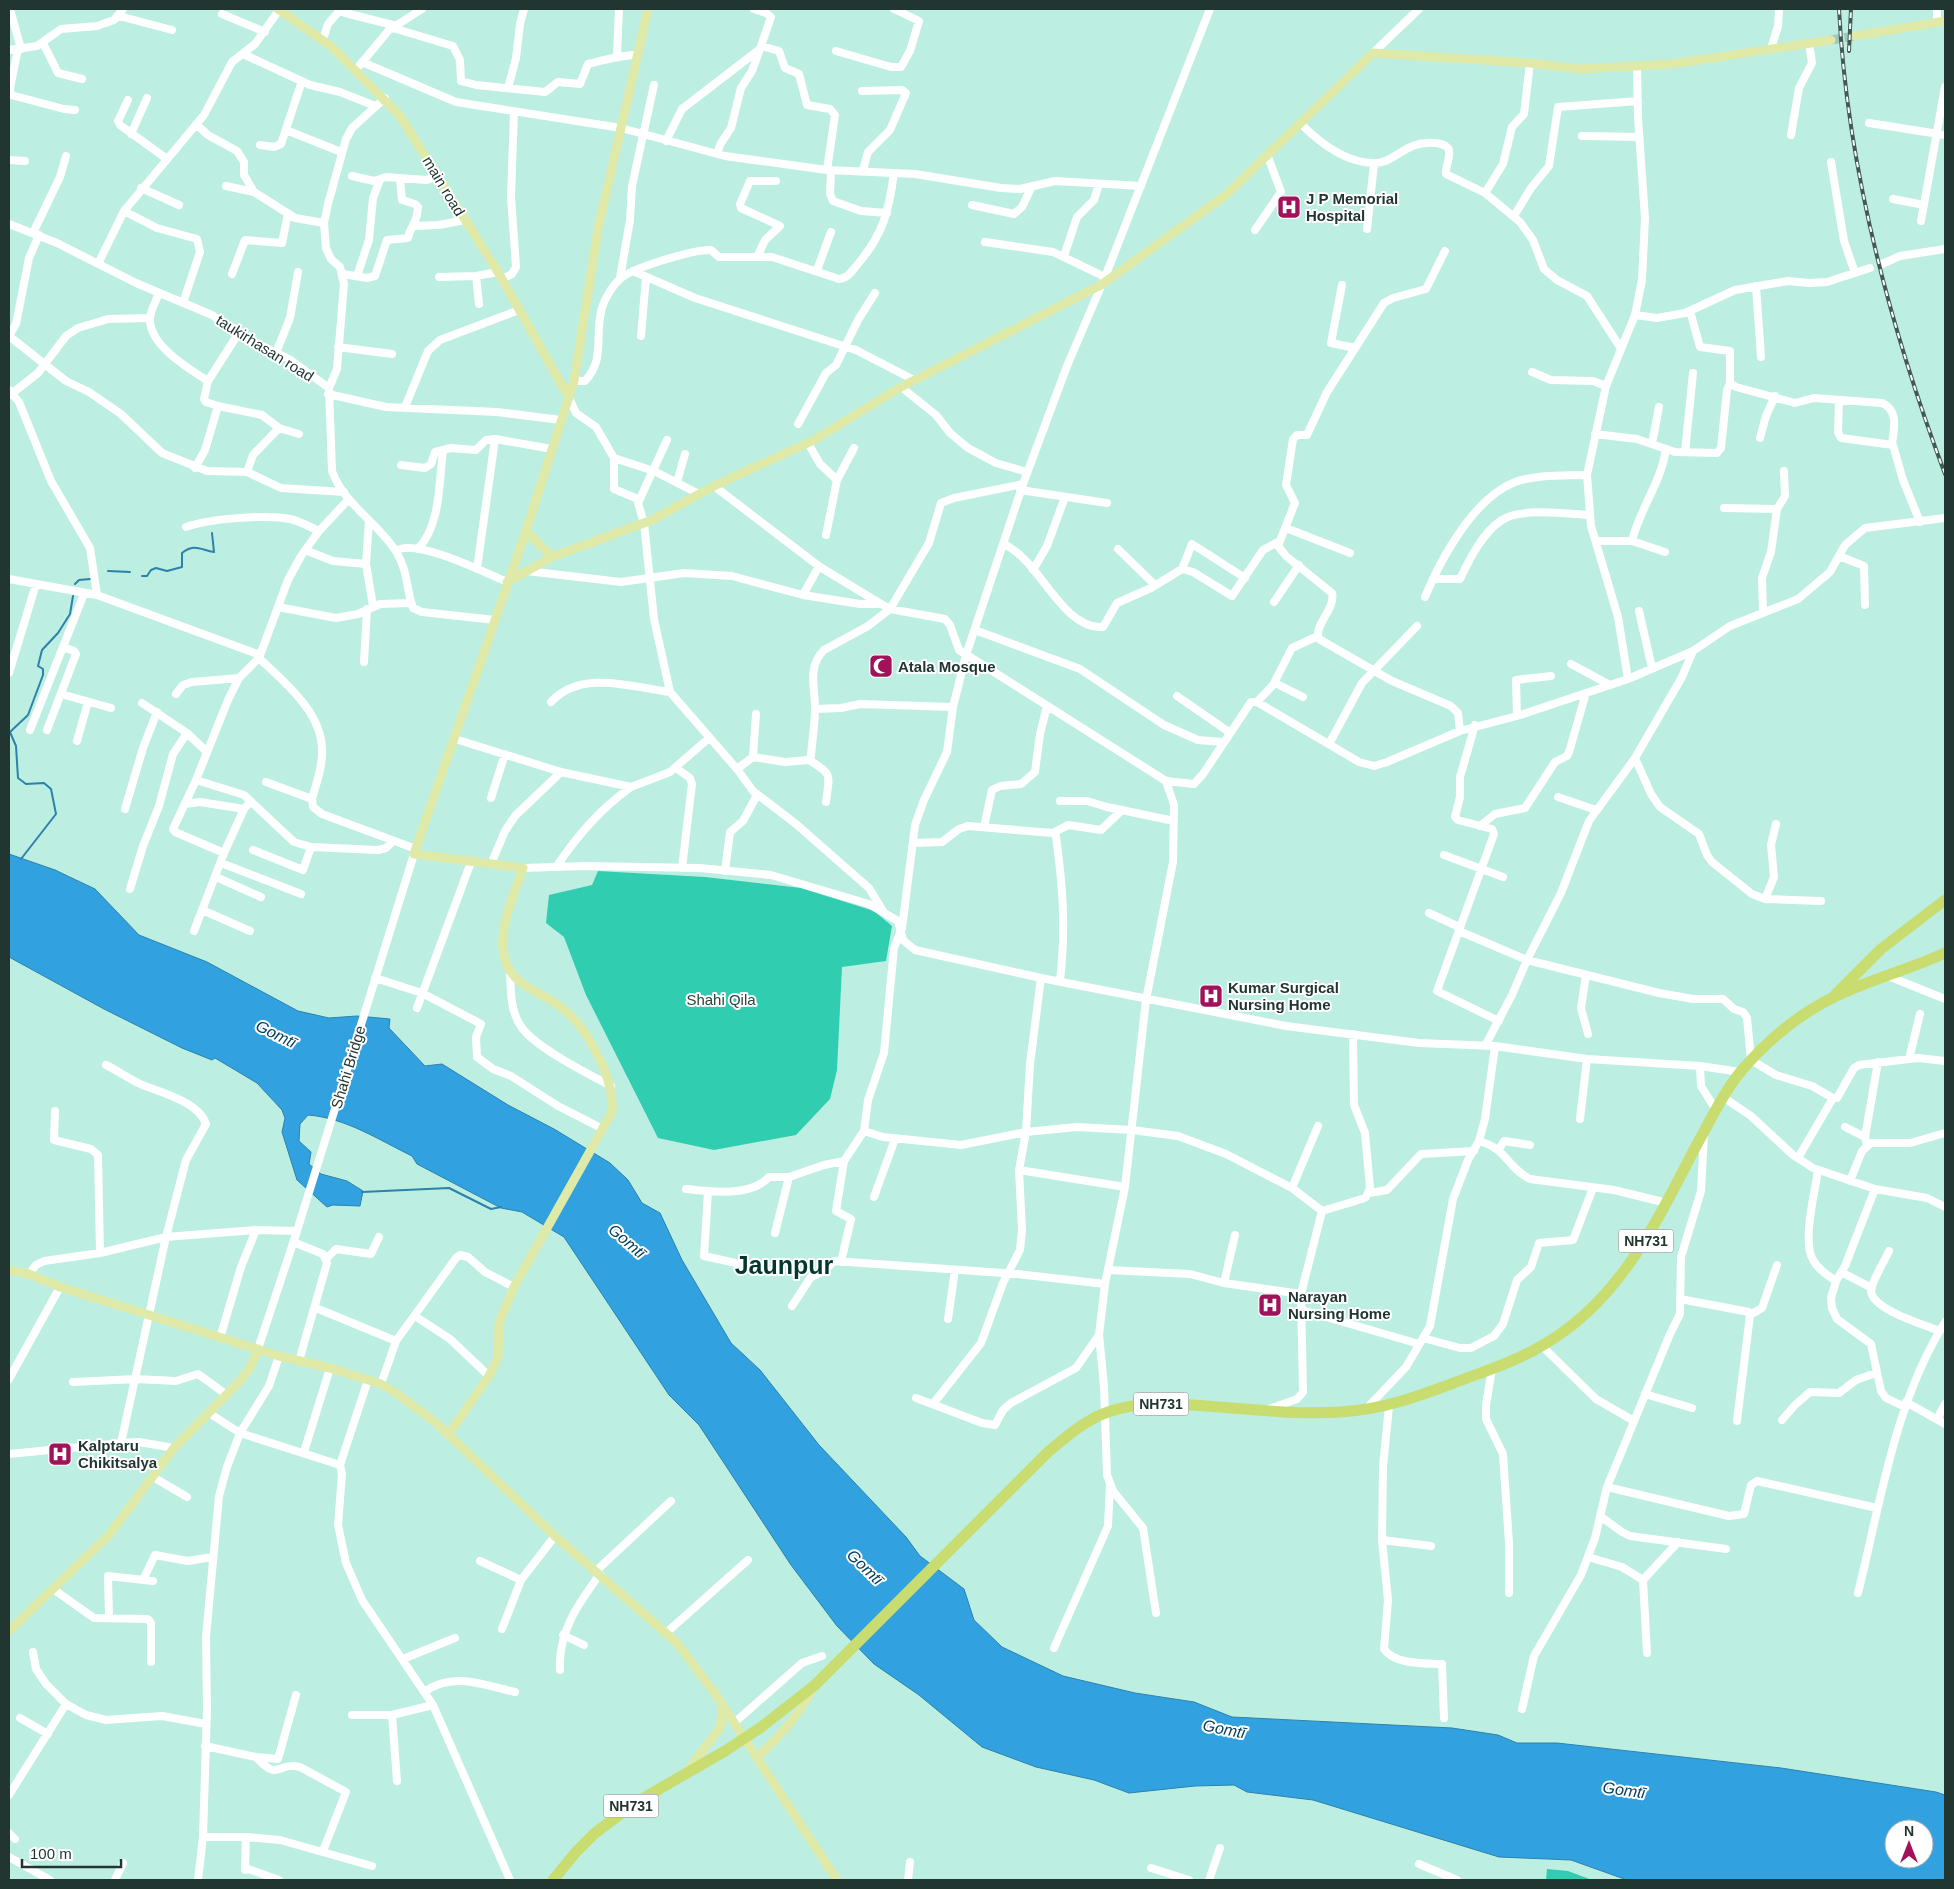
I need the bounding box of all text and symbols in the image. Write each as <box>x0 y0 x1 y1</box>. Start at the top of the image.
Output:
street label: main road <box>420 153 468 219</box>
place label: J P Memorial Hospital <box>1306 190 1398 224</box>
hospital icon: J P Memorial Hospital <box>1276 194 1302 220</box>
street label: taukirhasan road <box>213 311 317 385</box>
mosque icon: Atala Mosque <box>868 653 894 679</box>
place label: Atala Mosque <box>898 658 996 675</box>
place label: Kumar Surgical Nursing Home <box>1228 979 1339 1013</box>
hospital icon: Kumar Surgical Nursing Home <box>1198 983 1224 1009</box>
park label: Shahi Qila <box>686 991 756 1008</box>
water label: Gomtī <box>253 1017 301 1052</box>
street label: Shahi Bridge <box>327 1023 369 1111</box>
water label: Gomtī <box>605 1221 651 1263</box>
road number: NH731 <box>1618 1230 1674 1252</box>
district label: Jaunpur <box>735 1251 834 1279</box>
place label: Narayan Nursing Home <box>1288 1288 1391 1322</box>
hospital icon: Narayan Nursing Home <box>1257 1292 1283 1318</box>
road number: NH731 <box>1134 1392 1188 1416</box>
place label: Kalptaru Chikitsalya <box>78 1437 158 1471</box>
hospital icon: Kalptaru Chikitsalya <box>47 1441 73 1467</box>
water label: Gomtī <box>844 1546 888 1590</box>
water label: Gomtī <box>1201 1717 1249 1742</box>
water label: Gomtī <box>1602 1779 1649 1802</box>
road number: NH731 <box>604 1794 658 1818</box>
north arrow <box>1884 1819 1934 1869</box>
text: N <box>1904 1823 1914 1839</box>
scale bar <box>22 1836 121 1868</box>
text: 100 m <box>30 1845 72 1862</box>

